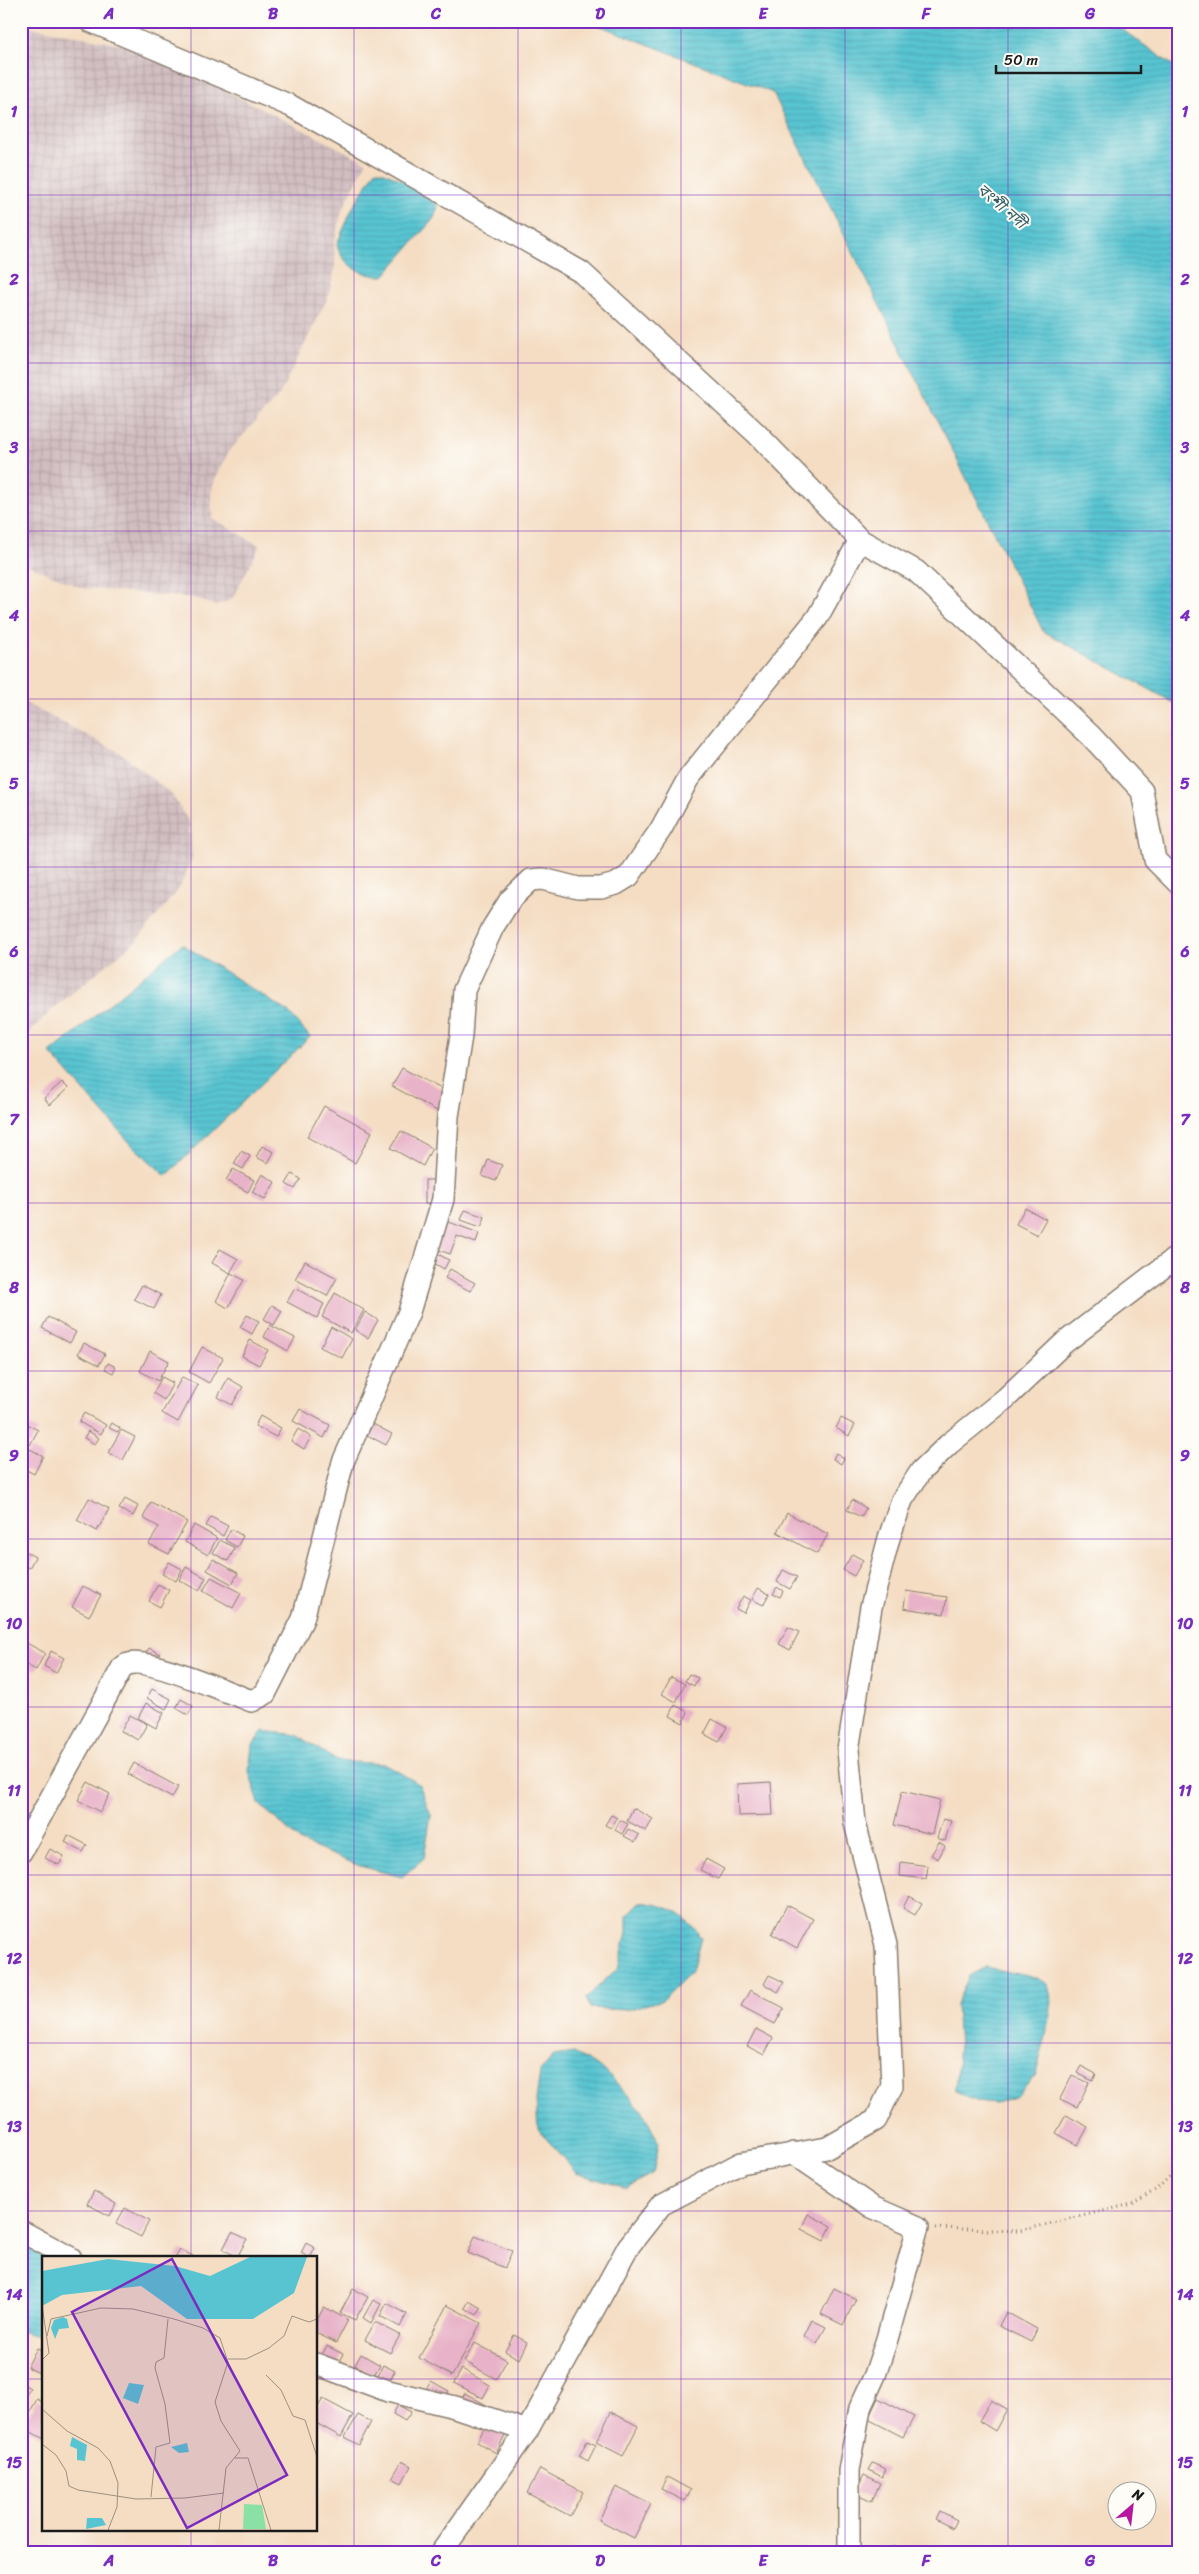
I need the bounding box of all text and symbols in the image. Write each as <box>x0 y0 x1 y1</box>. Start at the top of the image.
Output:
text: A <box>103 0 114 28</box>
text: B <box>268 0 279 28</box>
text: C <box>430 0 442 28</box>
text: D <box>595 0 605 28</box>
text: E <box>759 0 769 28</box>
text: F <box>921 0 932 28</box>
text: G <box>1084 0 1096 28</box>
scale bar <box>996 42 1142 74</box>
text: 50 m <box>1004 47 1039 73</box>
text: 1 <box>11 97 18 126</box>
text: 1 <box>1182 97 1189 126</box>
water label: বংশী নদী <box>970 176 1036 238</box>
text: 2 <box>8 265 19 294</box>
text: 2 <box>1179 265 1190 294</box>
text: 3 <box>9 433 19 462</box>
text: 3 <box>1180 433 1190 462</box>
text: 4 <box>8 601 19 630</box>
text: 4 <box>1179 601 1190 630</box>
text: 5 <box>9 769 19 798</box>
text: 5 <box>1180 769 1190 798</box>
text: 6 <box>8 937 19 966</box>
text: 6 <box>1179 937 1190 966</box>
text: 7 <box>9 1105 20 1134</box>
text: 7 <box>1180 1105 1191 1134</box>
text: 8 <box>8 1273 19 1302</box>
text: 8 <box>1179 1273 1190 1302</box>
text: 9 <box>9 1441 19 1470</box>
text: 9 <box>1180 1441 1190 1470</box>
text: 10 <box>6 1609 22 1638</box>
text: 10 <box>1177 1609 1193 1638</box>
text: 11 <box>7 1776 21 1805</box>
text: 11 <box>1178 1776 1192 1805</box>
text: 12 <box>6 1944 23 1973</box>
text: 12 <box>1177 1944 1194 1973</box>
text: 13 <box>6 2112 22 2141</box>
text: 13 <box>1177 2112 1193 2141</box>
inset map <box>42 2256 318 2532</box>
text: 14 <box>6 2280 22 2309</box>
text: 14 <box>1177 2280 1193 2309</box>
text: 15 <box>6 2448 23 2477</box>
text: 15 <box>1177 2448 1194 2477</box>
text: N <box>1127 2481 1148 2508</box>
north arrow <box>1106 2482 1156 2532</box>
text: A <box>103 2546 114 2574</box>
text: B <box>268 2546 279 2574</box>
text: C <box>430 2546 442 2574</box>
text: D <box>595 2546 605 2574</box>
text: E <box>759 2546 769 2574</box>
text: F <box>921 2546 932 2574</box>
text: G <box>1084 2546 1096 2574</box>

